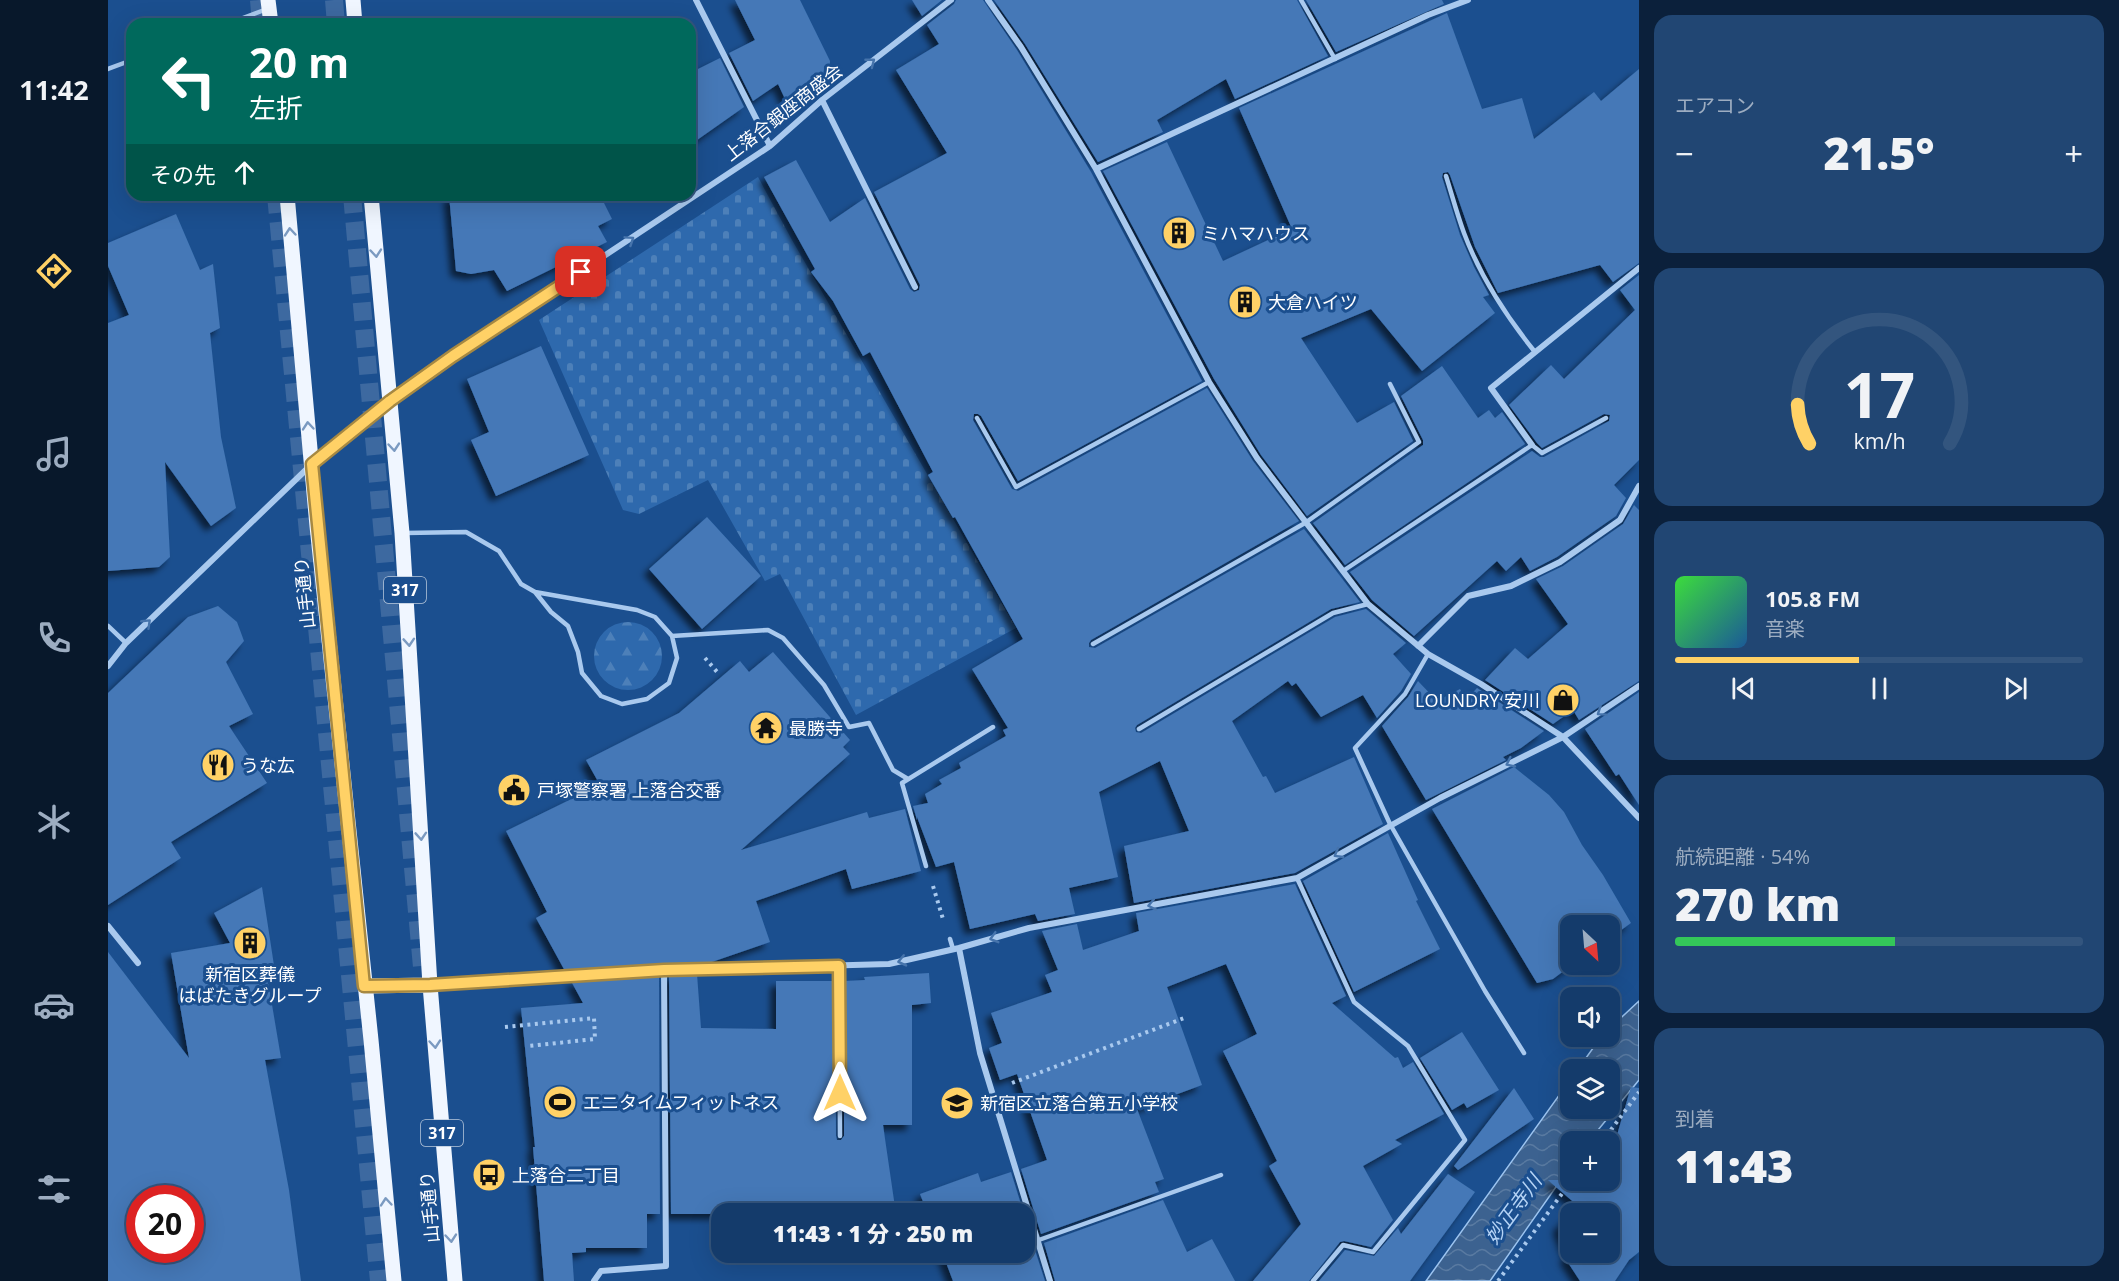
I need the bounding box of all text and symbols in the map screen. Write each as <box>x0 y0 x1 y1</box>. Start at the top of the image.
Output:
text: 20 m <box>249 33 349 90</box>
icon: left <box>150 42 228 120</box>
street label: 上落合銀座商盛会 <box>719 58 847 166</box>
one-way arrow <box>864 58 875 69</box>
text: 11:42 <box>19 71 89 108</box>
text: 左折 <box>249 89 303 126</box>
text: エアコン <box>1675 92 1755 119</box>
text: 21.5° <box>1823 122 1935 183</box>
text: − <box>1675 131 1694 176</box>
text: + <box>2064 131 2083 176</box>
icon: ahead <box>228 156 261 189</box>
text: その先 <box>150 159 216 189</box>
building icon: ミハマハウス <box>1161 215 1197 251</box>
place label: ミハマハウス <box>1202 221 1310 245</box>
one-way arrow <box>284 227 297 237</box>
one-way arrow <box>623 236 634 247</box>
pin <box>555 246 606 297</box>
one-way arrow <box>369 249 382 258</box>
icon: directions <box>33 250 75 292</box>
icon: arrive <box>564 255 597 288</box>
building icon: 大倉ハイツ <box>1227 284 1263 320</box>
place label: 大倉ハイツ <box>1268 290 1358 314</box>
text: 17 <box>1843 351 1915 436</box>
one-way arrow <box>302 422 315 431</box>
text: km/h <box>1853 427 1905 456</box>
icon: music <box>33 433 75 475</box>
one-way arrow <box>387 443 400 452</box>
street label: 山手通り <box>288 556 320 630</box>
road number: 317 <box>384 577 426 603</box>
text: 105.8 FM <box>1765 583 1860 613</box>
text: 音楽 <box>1765 615 1805 642</box>
icon: phone <box>33 617 75 659</box>
one-way arrow <box>140 619 151 630</box>
one-way arrow <box>402 637 415 646</box>
icon: previous <box>1727 672 1760 705</box>
icon: pause <box>1863 672 1896 705</box>
icon: next <box>1999 672 2032 705</box>
shop icon: LOUNDRY 安川 <box>1545 682 1581 718</box>
place label: LOUNDRY 安川 <box>1415 688 1540 712</box>
one-way arrow <box>1597 705 1608 716</box>
temple icon: 最勝寺 <box>748 710 784 746</box>
place label: 最勝寺 <box>789 716 843 740</box>
restaurant icon: うな厷 <box>200 747 236 783</box>
place label: うな厷 <box>241 753 295 777</box>
one-way arrow <box>1506 756 1517 767</box>
public building icon: 戸塚警察署 上落合交番 <box>496 772 532 808</box>
place label: 戸塚警察署 上落合交番 <box>537 778 722 802</box>
icon: climate <box>33 801 75 843</box>
one-way arrow <box>414 832 427 841</box>
text: 航続距離 · 54% <box>1675 843 1810 870</box>
one-way arrow <box>1334 847 1344 858</box>
text: 270 km <box>1675 873 1840 934</box>
one-way arrow <box>1147 898 1157 911</box>
north arrow <box>1560 915 1620 975</box>
map controls <box>1560 915 1620 1263</box>
building icon: 新宿区葬儀 はばたきグループ <box>232 925 268 961</box>
one-way arrow <box>989 931 1000 943</box>
one-way arrow <box>898 954 908 967</box>
place label: 新宿区葬儀 はばたきグループ <box>179 962 321 1007</box>
icon: car <box>33 984 75 1026</box>
button: sound <box>1560 987 1620 1047</box>
one-way arrow <box>428 1039 441 1048</box>
button: layers <box>1560 1059 1620 1119</box>
position arrow <box>808 1061 872 1125</box>
sports icon: エニタイムフィットネス <box>542 1084 578 1120</box>
school or university icon: 新宿区立落合第五小学校 <box>939 1085 975 1121</box>
place label: エニタイムフィットネス <box>583 1090 779 1114</box>
place label: 新宿区立落合第五小学校 <box>980 1091 1178 1115</box>
text: 到着 <box>1675 1105 1715 1132</box>
road number: 317 <box>421 1120 463 1146</box>
button: + <box>1560 1131 1620 1191</box>
text: 11:43 <box>1675 1135 1793 1196</box>
bus stop icon: 上落合二丁目 <box>471 1157 507 1193</box>
place label: 上落合二丁目 <box>512 1163 620 1187</box>
water label: 妙正寺川 <box>1479 1167 1549 1249</box>
icon: filters <box>33 1168 75 1210</box>
street label: 山手通り <box>414 1170 444 1244</box>
speed limit sign: 20 <box>126 1185 204 1263</box>
one-way arrow <box>380 1197 393 1206</box>
button: − <box>1560 1203 1620 1263</box>
text: 11:43 · 1 分 · 250 m <box>773 1218 973 1248</box>
one-way arrow <box>444 1233 457 1243</box>

